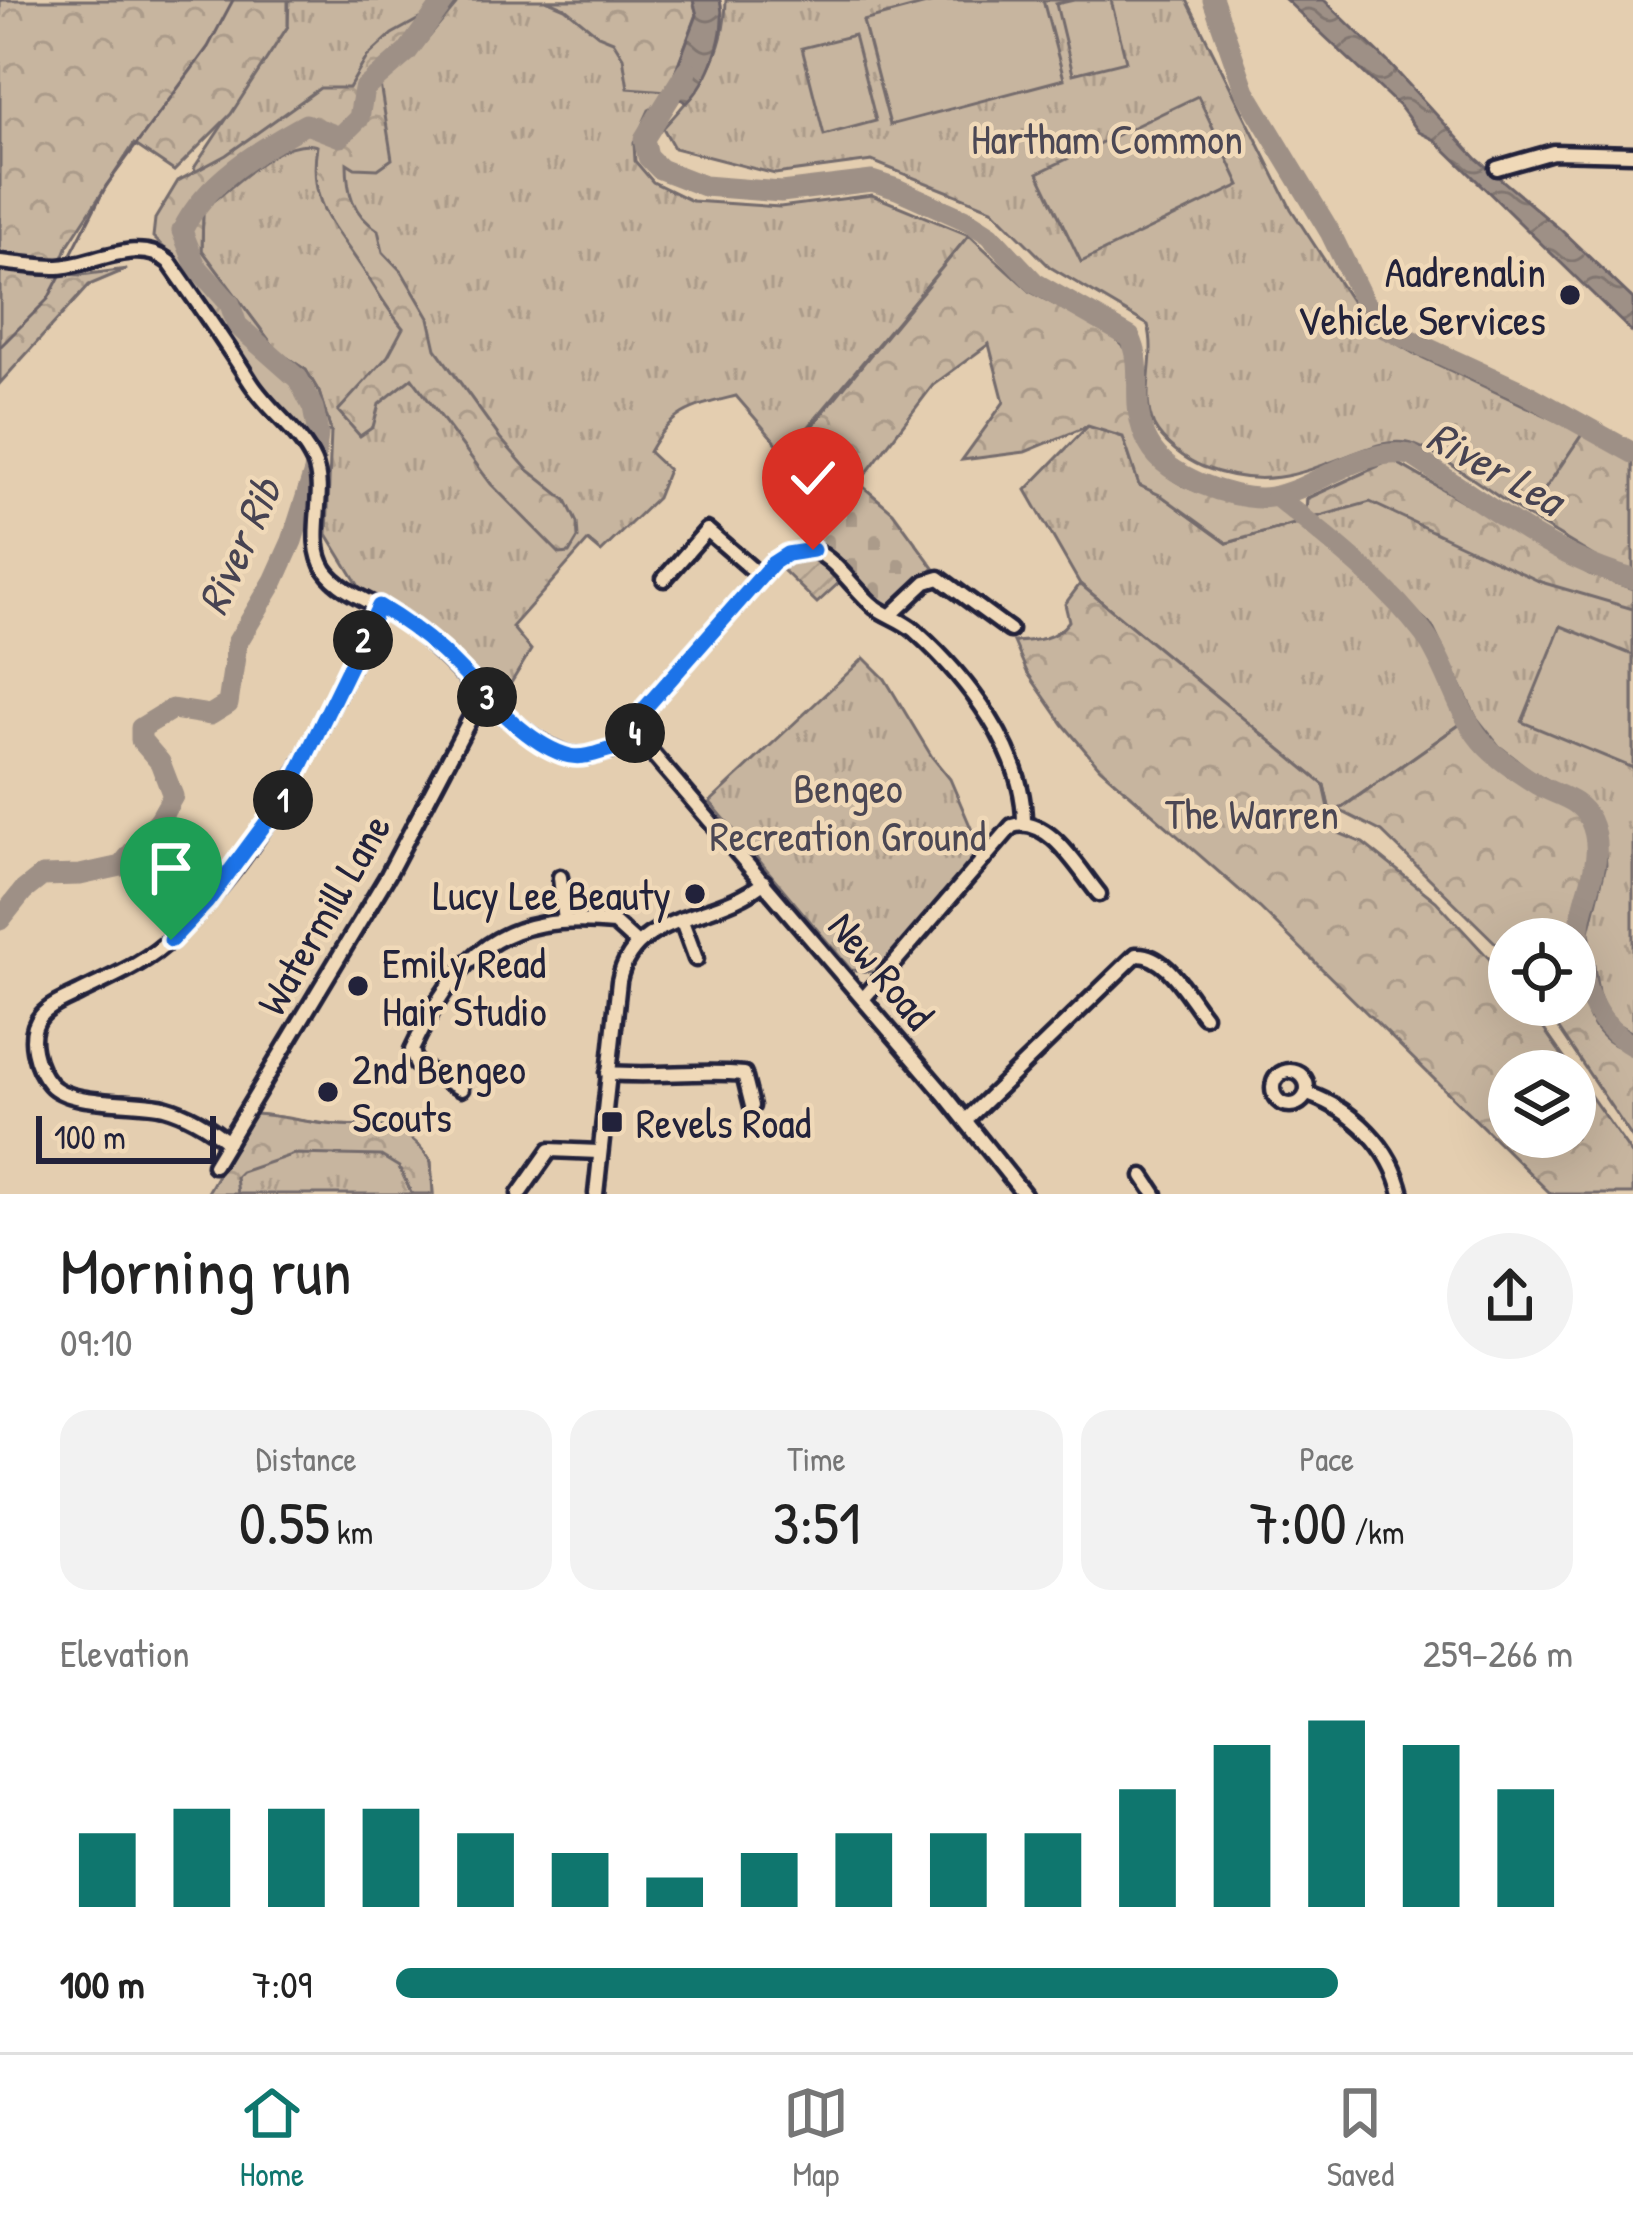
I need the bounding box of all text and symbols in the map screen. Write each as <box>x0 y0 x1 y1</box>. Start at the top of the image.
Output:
park label: Hartham Common <box>971 110 1243 167</box>
place label: Aadrenalin Vehicle Services <box>1297 243 1546 348</box>
marker: Aadrenalin Vehicle Services <box>1557 282 1583 308</box>
water label: River Lea <box>1417 405 1579 531</box>
pin <box>762 427 864 550</box>
icon: check <box>780 445 846 511</box>
water label: River Rib <box>181 466 296 624</box>
pin: 2 <box>333 610 393 670</box>
text: 2 <box>355 618 371 662</box>
pin: 3 <box>457 667 517 727</box>
text: 3 <box>480 675 494 719</box>
pin: 4 <box>605 703 665 763</box>
text: 4 <box>629 711 641 755</box>
park label: Bengeo Recreation Ground <box>710 759 986 864</box>
pin: 1 <box>253 770 313 830</box>
text: 1 <box>277 778 289 822</box>
park label: The Warren <box>1165 785 1339 842</box>
street label: Watermill Lane <box>243 803 403 1025</box>
pin <box>120 817 222 940</box>
icon: arrive <box>138 835 204 901</box>
place label: Lucy Lee Beauty <box>433 866 671 923</box>
marker: Lucy Lee Beauty <box>682 881 708 907</box>
street label: New Road <box>816 899 948 1041</box>
map controls <box>1488 918 1596 1158</box>
button: locate <box>1488 918 1596 1026</box>
place label: Emily Read Hair Studio <box>382 934 547 1039</box>
marker: Emily Read Hair Studio <box>345 973 371 999</box>
place label: 2nd Bengeo Scouts <box>352 1040 526 1145</box>
button: layers <box>1488 1050 1596 1158</box>
marker: 2nd Bengeo Scouts <box>315 1079 341 1105</box>
place label: Revels Road <box>636 1094 811 1151</box>
marker: Revels Road <box>599 1109 625 1135</box>
scale bar <box>36 1110 216 1163</box>
text: 100 m <box>54 1115 126 1159</box>
text: Morning run <box>60 1225 352 1315</box>
button: share <box>1447 1233 1573 1359</box>
text: 09:10 <box>60 1315 132 1368</box>
text: Distance <box>256 1437 357 1481</box>
text: Time <box>787 1437 846 1481</box>
text: Pace <box>1299 1437 1354 1481</box>
text: 0.55 <box>239 1481 330 1563</box>
text: 3:51 <box>773 1481 860 1563</box>
text: 7:00 <box>1249 1481 1347 1563</box>
text: km <box>330 1510 373 1554</box>
text: /km <box>1347 1510 1404 1554</box>
text: Elevation <box>60 1626 190 1679</box>
text: 259–266 m <box>1423 1626 1573 1679</box>
text: 100 m <box>60 1957 145 2010</box>
text: 7:09 <box>252 1957 312 2010</box>
tab: Home <box>239 2080 305 2196</box>
tab: Map <box>783 2080 849 2196</box>
tab: Saved <box>1327 2080 1394 2196</box>

